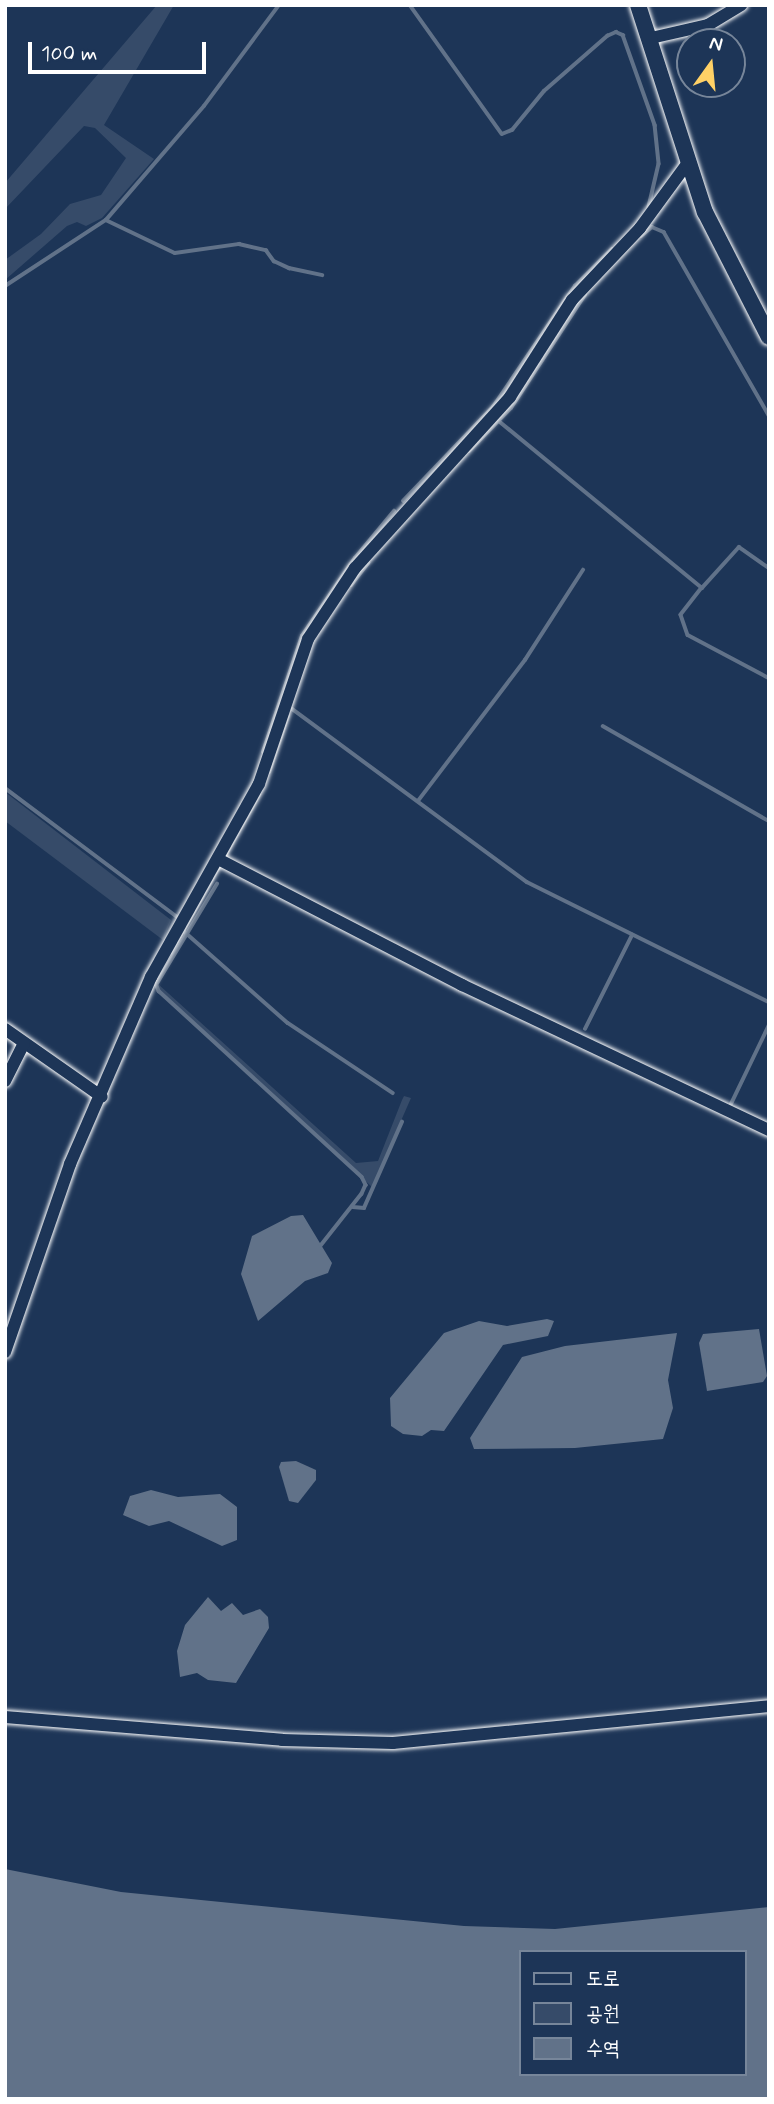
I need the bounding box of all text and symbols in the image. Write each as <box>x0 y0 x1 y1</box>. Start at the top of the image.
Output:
scale bar <box>32 28 210 72</box>
north arrow <box>676 28 746 98</box>
text: N <box>707 30 725 58</box>
text: 100 m <box>41 40 97 68</box>
legend <box>518 1950 746 2076</box>
text: 도로 <box>586 1965 620 1993</box>
text: 공원 <box>586 2000 620 2028</box>
text: 수역 <box>586 2035 620 2063</box>

